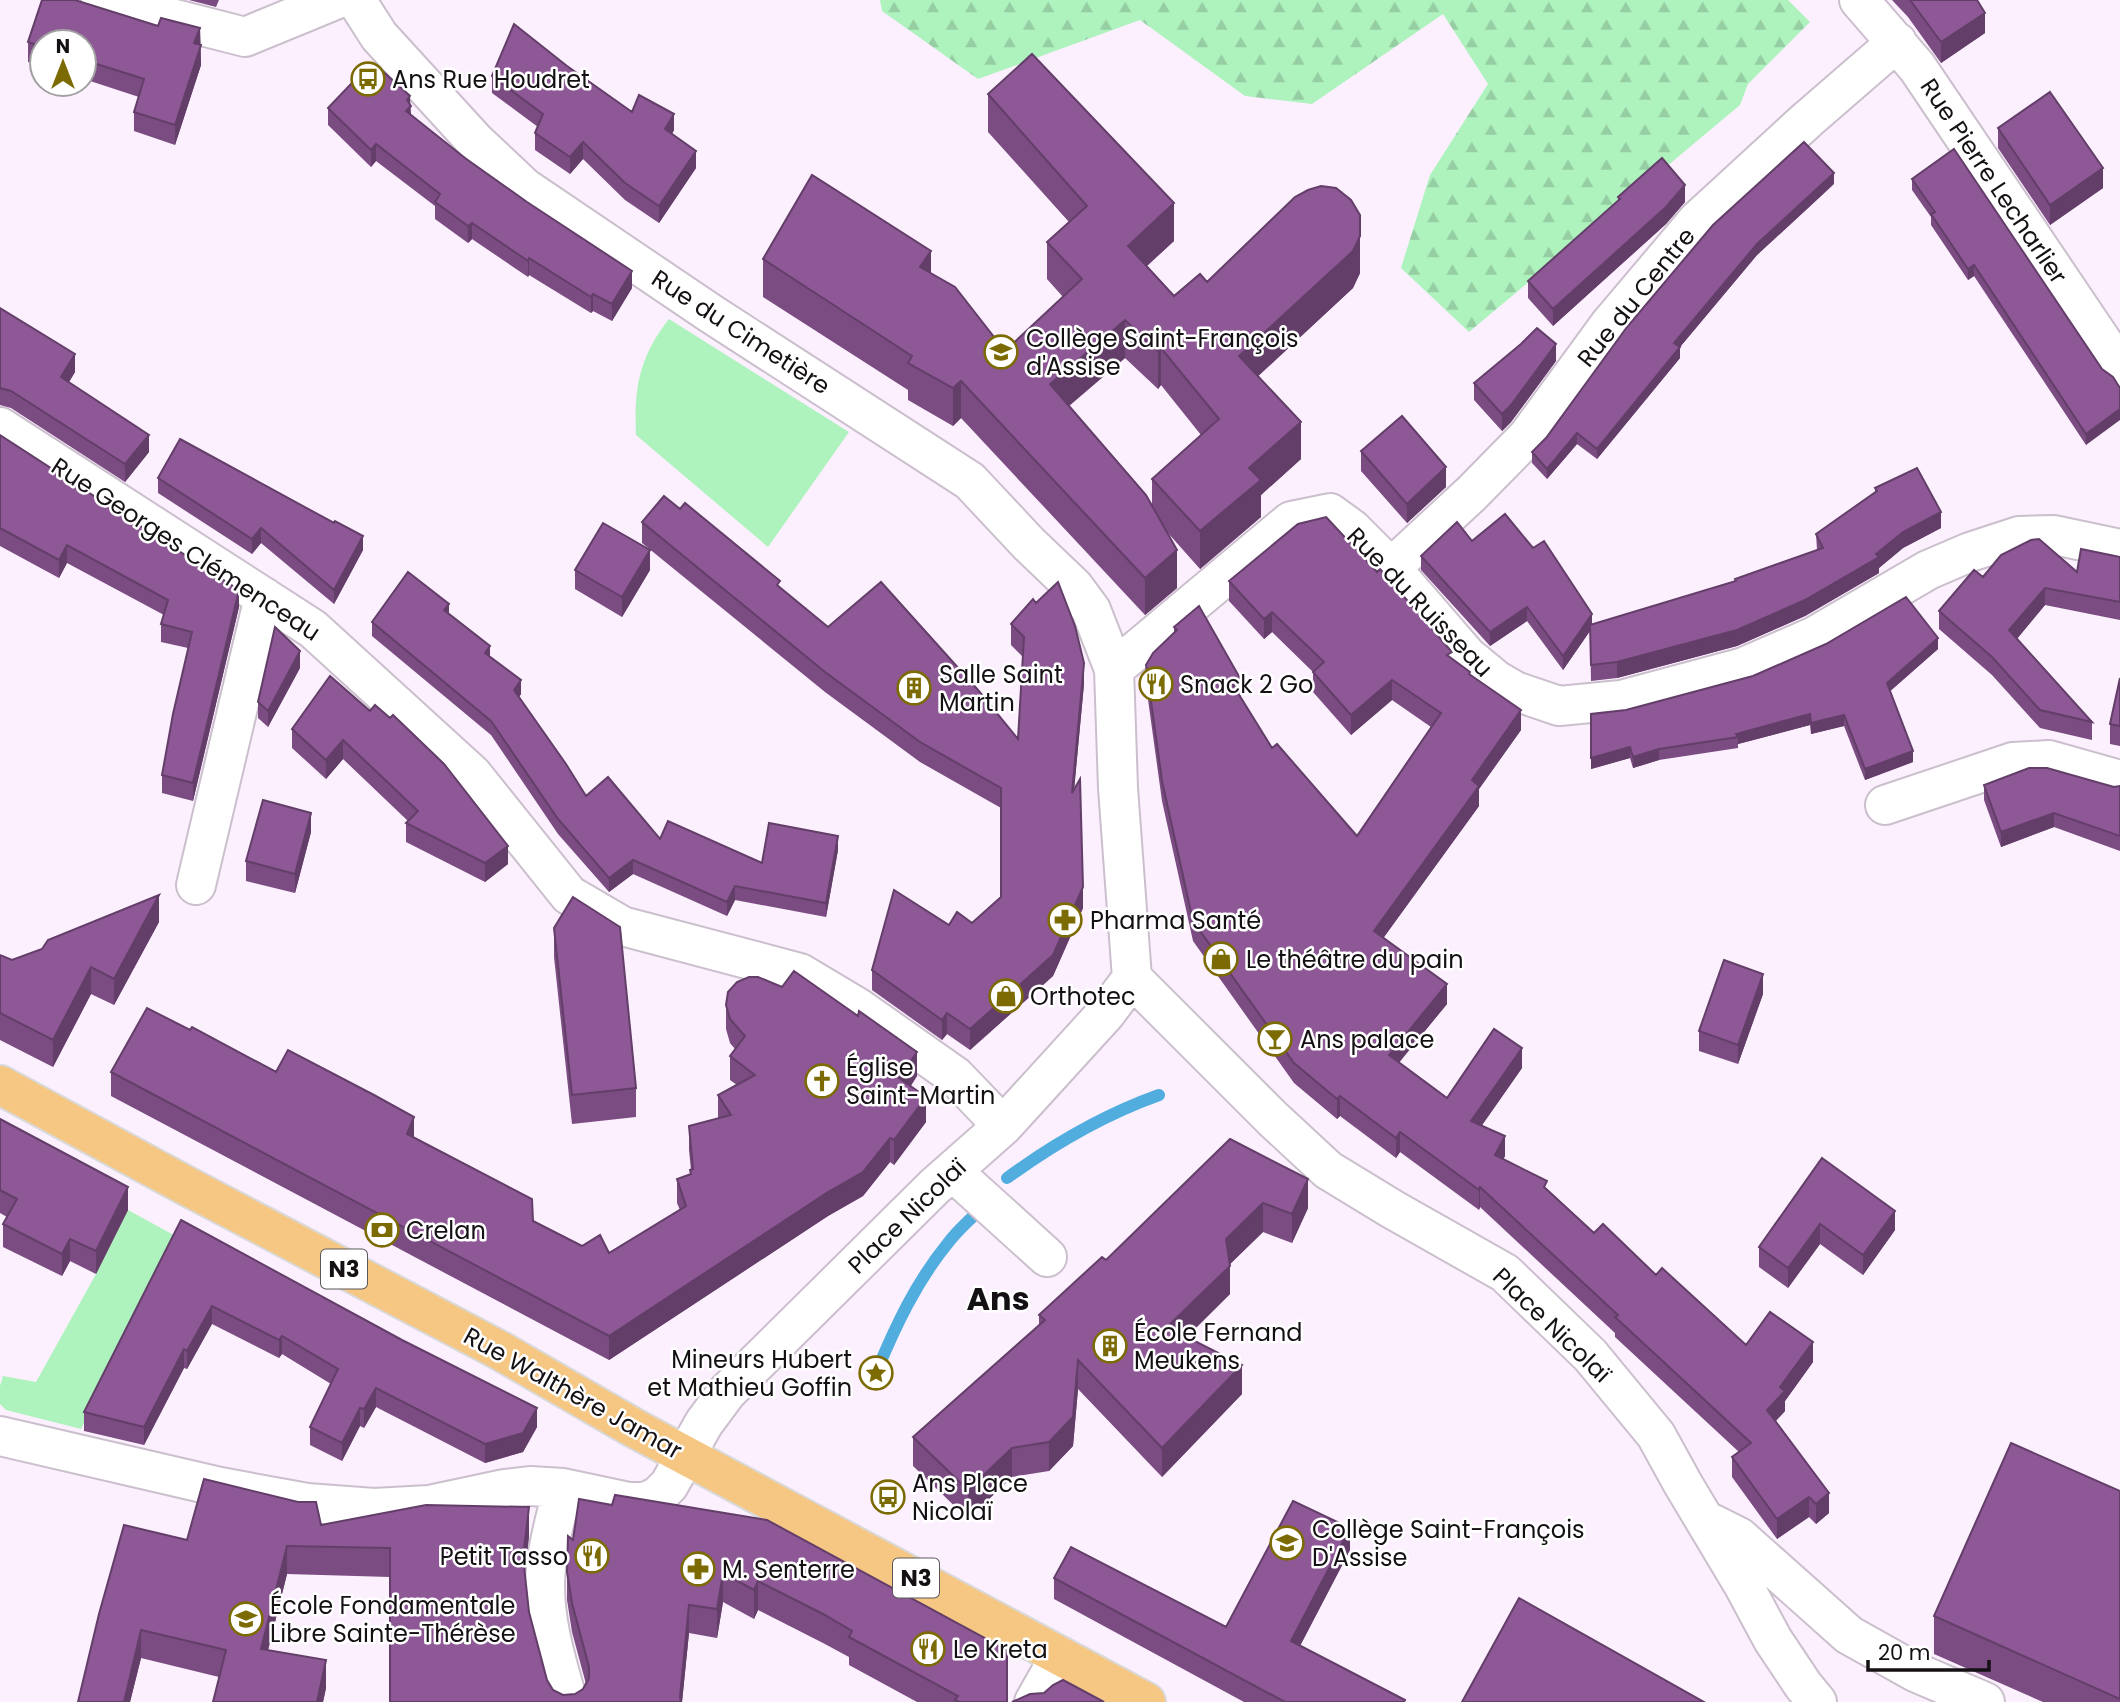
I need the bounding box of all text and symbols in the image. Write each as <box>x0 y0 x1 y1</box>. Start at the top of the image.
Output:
north arrow <box>28 28 98 98</box>
text: N <box>56 33 70 60</box>
bus stop icon: Ans Rue Houdret <box>349 60 387 98</box>
place label: Ans Rue Houdret <box>392 63 590 96</box>
street label: Rue Pierre Lecharlier <box>1913 72 2075 290</box>
street label: Rue du Centre <box>1570 220 1702 374</box>
street label: Rue du Cimetière <box>645 262 837 402</box>
place label: Collège Saint-François d'Assise <box>1026 322 1299 383</box>
school or university icon: Collège Saint-François d'Assise <box>982 333 1020 371</box>
street label: Rue Georges Clémenceau <box>45 450 327 648</box>
street label: Rue du Ruisseau <box>1340 520 1500 684</box>
place label: Salle Saint Martin <box>939 658 1063 719</box>
restaurant icon: Snack 2 Go <box>1137 665 1175 703</box>
place label: Snack 2 Go <box>1180 668 1313 701</box>
building icon: Salle Saint Martin <box>895 669 933 707</box>
pharmacy icon: Pharma Santé <box>1046 901 1084 939</box>
place label: Pharma Santé <box>1090 904 1261 937</box>
shop icon: Le théâtre du pain <box>1202 940 1240 978</box>
place label: Le théâtre du pain <box>1246 943 1464 976</box>
shop icon: Orthotec <box>987 977 1025 1015</box>
place label: Orthotec <box>1030 980 1135 1013</box>
bar icon: Ans palace <box>1256 1020 1294 1058</box>
place label: Ans palace <box>1300 1023 1435 1056</box>
place label: Église Saint-Martin <box>846 1051 995 1112</box>
church icon: Église Saint-Martin <box>803 1062 841 1100</box>
street label: Place Nicolaï <box>841 1150 974 1281</box>
bank icon: Crelan <box>363 1211 401 1249</box>
place label: Crelan <box>406 1214 486 1247</box>
road number: N3 <box>321 1250 367 1288</box>
street label: Place Nicolaï <box>1486 1260 1619 1391</box>
district label: Ans <box>966 1276 1030 1321</box>
place label: École Fernand Meukens <box>1134 1316 1303 1377</box>
street label: Rue Walthère Jamar <box>458 1319 688 1467</box>
building icon: École Fernand Meukens <box>1091 1327 1129 1365</box>
place label: Mineurs Hubert et Mathieu Goffin <box>647 1343 852 1404</box>
place icon: Mineurs Hubert et Mathieu Goffin <box>857 1354 895 1392</box>
place label: Ans Place Nicolaï <box>912 1467 1028 1528</box>
bus stop icon: Ans Place Nicolaï <box>869 1478 907 1516</box>
place label: Collège Saint-François D'Assise <box>1312 1513 1585 1574</box>
school or university icon: Collège Saint-François D'Assise <box>1268 1524 1306 1562</box>
restaurant icon: Petit Tasso <box>573 1537 611 1575</box>
place label: Petit Tasso <box>440 1540 568 1573</box>
pharmacy icon: M. Senterre <box>679 1550 717 1588</box>
place label: M. Senterre <box>722 1553 855 1586</box>
road number: N3 <box>893 1558 939 1597</box>
place label: École Fondamentale Libre Sainte-Thérèse <box>270 1589 516 1650</box>
school or university icon: École Fondamentale Libre Sainte-Thérèse <box>227 1600 265 1638</box>
scale bar <box>1868 1628 1989 1672</box>
restaurant icon: Le Kreta <box>909 1630 947 1668</box>
place label: Le Kreta <box>953 1633 1048 1666</box>
text: 20 m <box>1878 1638 1931 1667</box>

